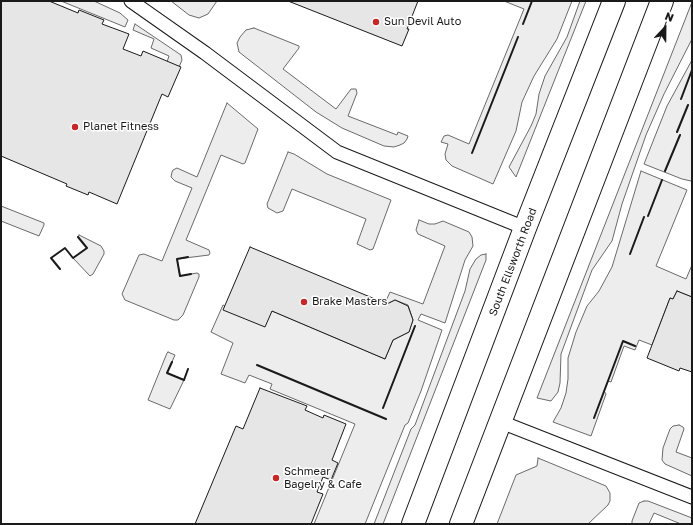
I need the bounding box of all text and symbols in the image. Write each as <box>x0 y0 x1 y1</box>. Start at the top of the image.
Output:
north arrow <box>645 8 685 48</box>
text: N <box>663 9 676 24</box>
place label: Sun Devil Auto <box>384 15 461 29</box>
marker: Sun Devil Auto <box>371 17 381 27</box>
place label: Planet Fitness <box>83 120 159 134</box>
marker: Planet Fitness <box>70 122 80 132</box>
street label: South Ellsworth Road <box>486 206 540 318</box>
place label: Brake Masters <box>312 295 387 309</box>
marker: Brake Masters <box>299 297 309 307</box>
place label: Schmear Bagelry & Cafe <box>284 465 362 491</box>
marker: Schmear Bagelry & Cafe <box>271 473 281 483</box>

